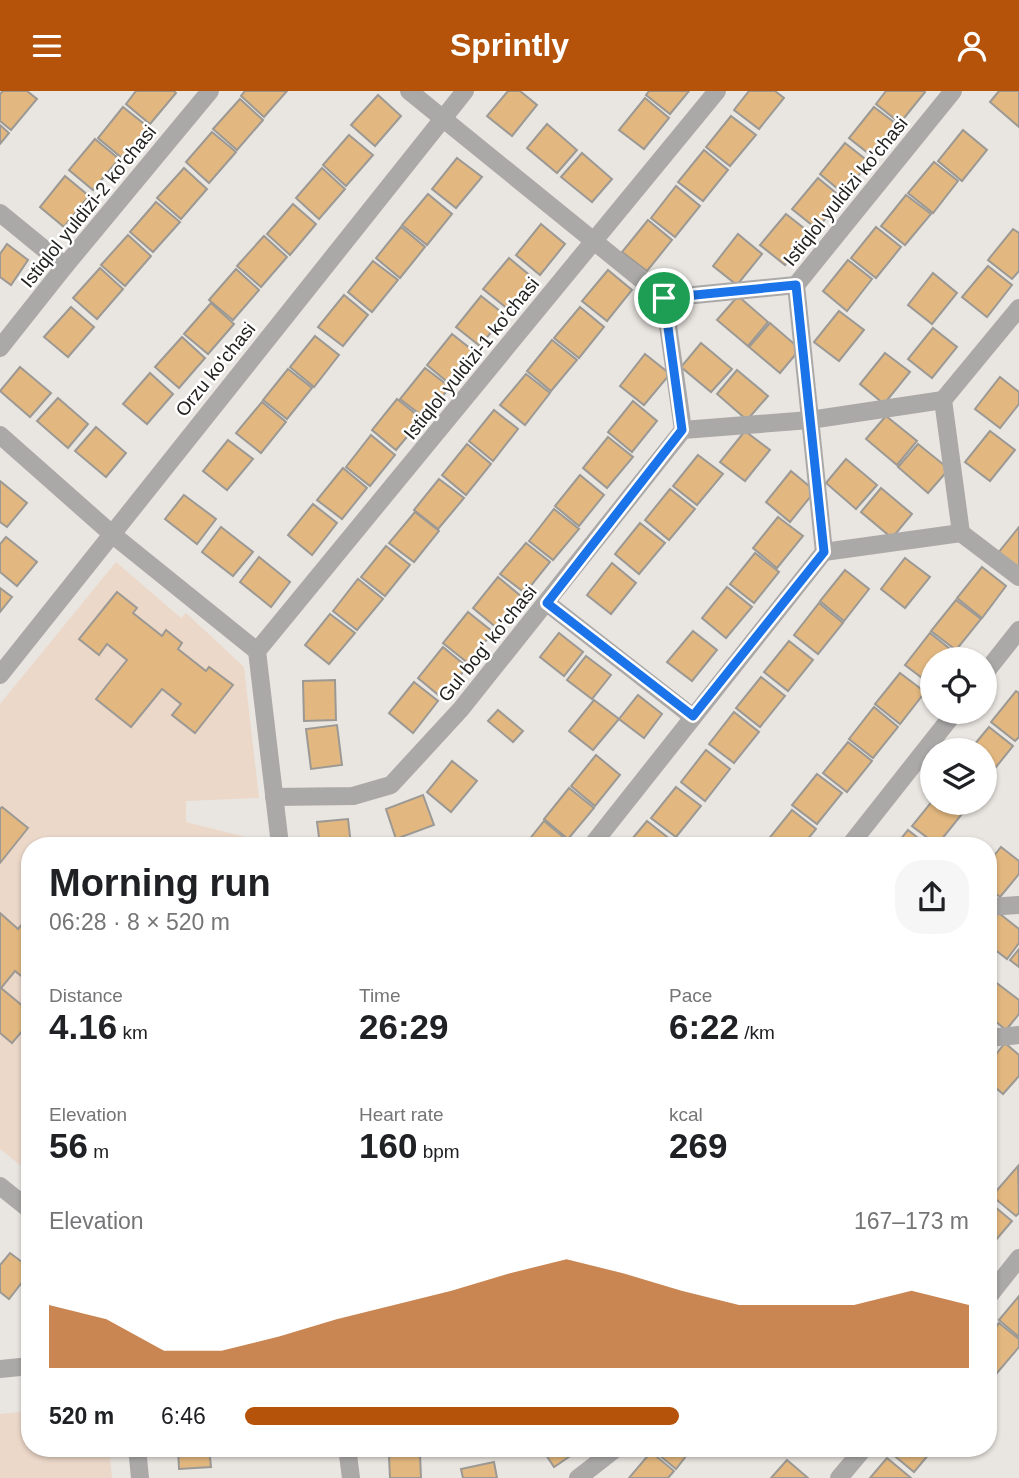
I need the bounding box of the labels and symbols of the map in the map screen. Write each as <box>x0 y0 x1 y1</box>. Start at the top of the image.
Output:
street label: Istiqlol yuldizi ko'chasi <box>779 113 912 270</box>
street label: Istiqlol yuldizi-2 ko'chasi <box>17 121 160 291</box>
pin <box>634 268 694 328</box>
street label: Istiqlol yuldizi-1 ko'chasi <box>400 273 543 443</box>
street label: Orzu ko'chasi <box>171 318 260 420</box>
street label: Gul bog' ko'chasi <box>434 581 541 706</box>

